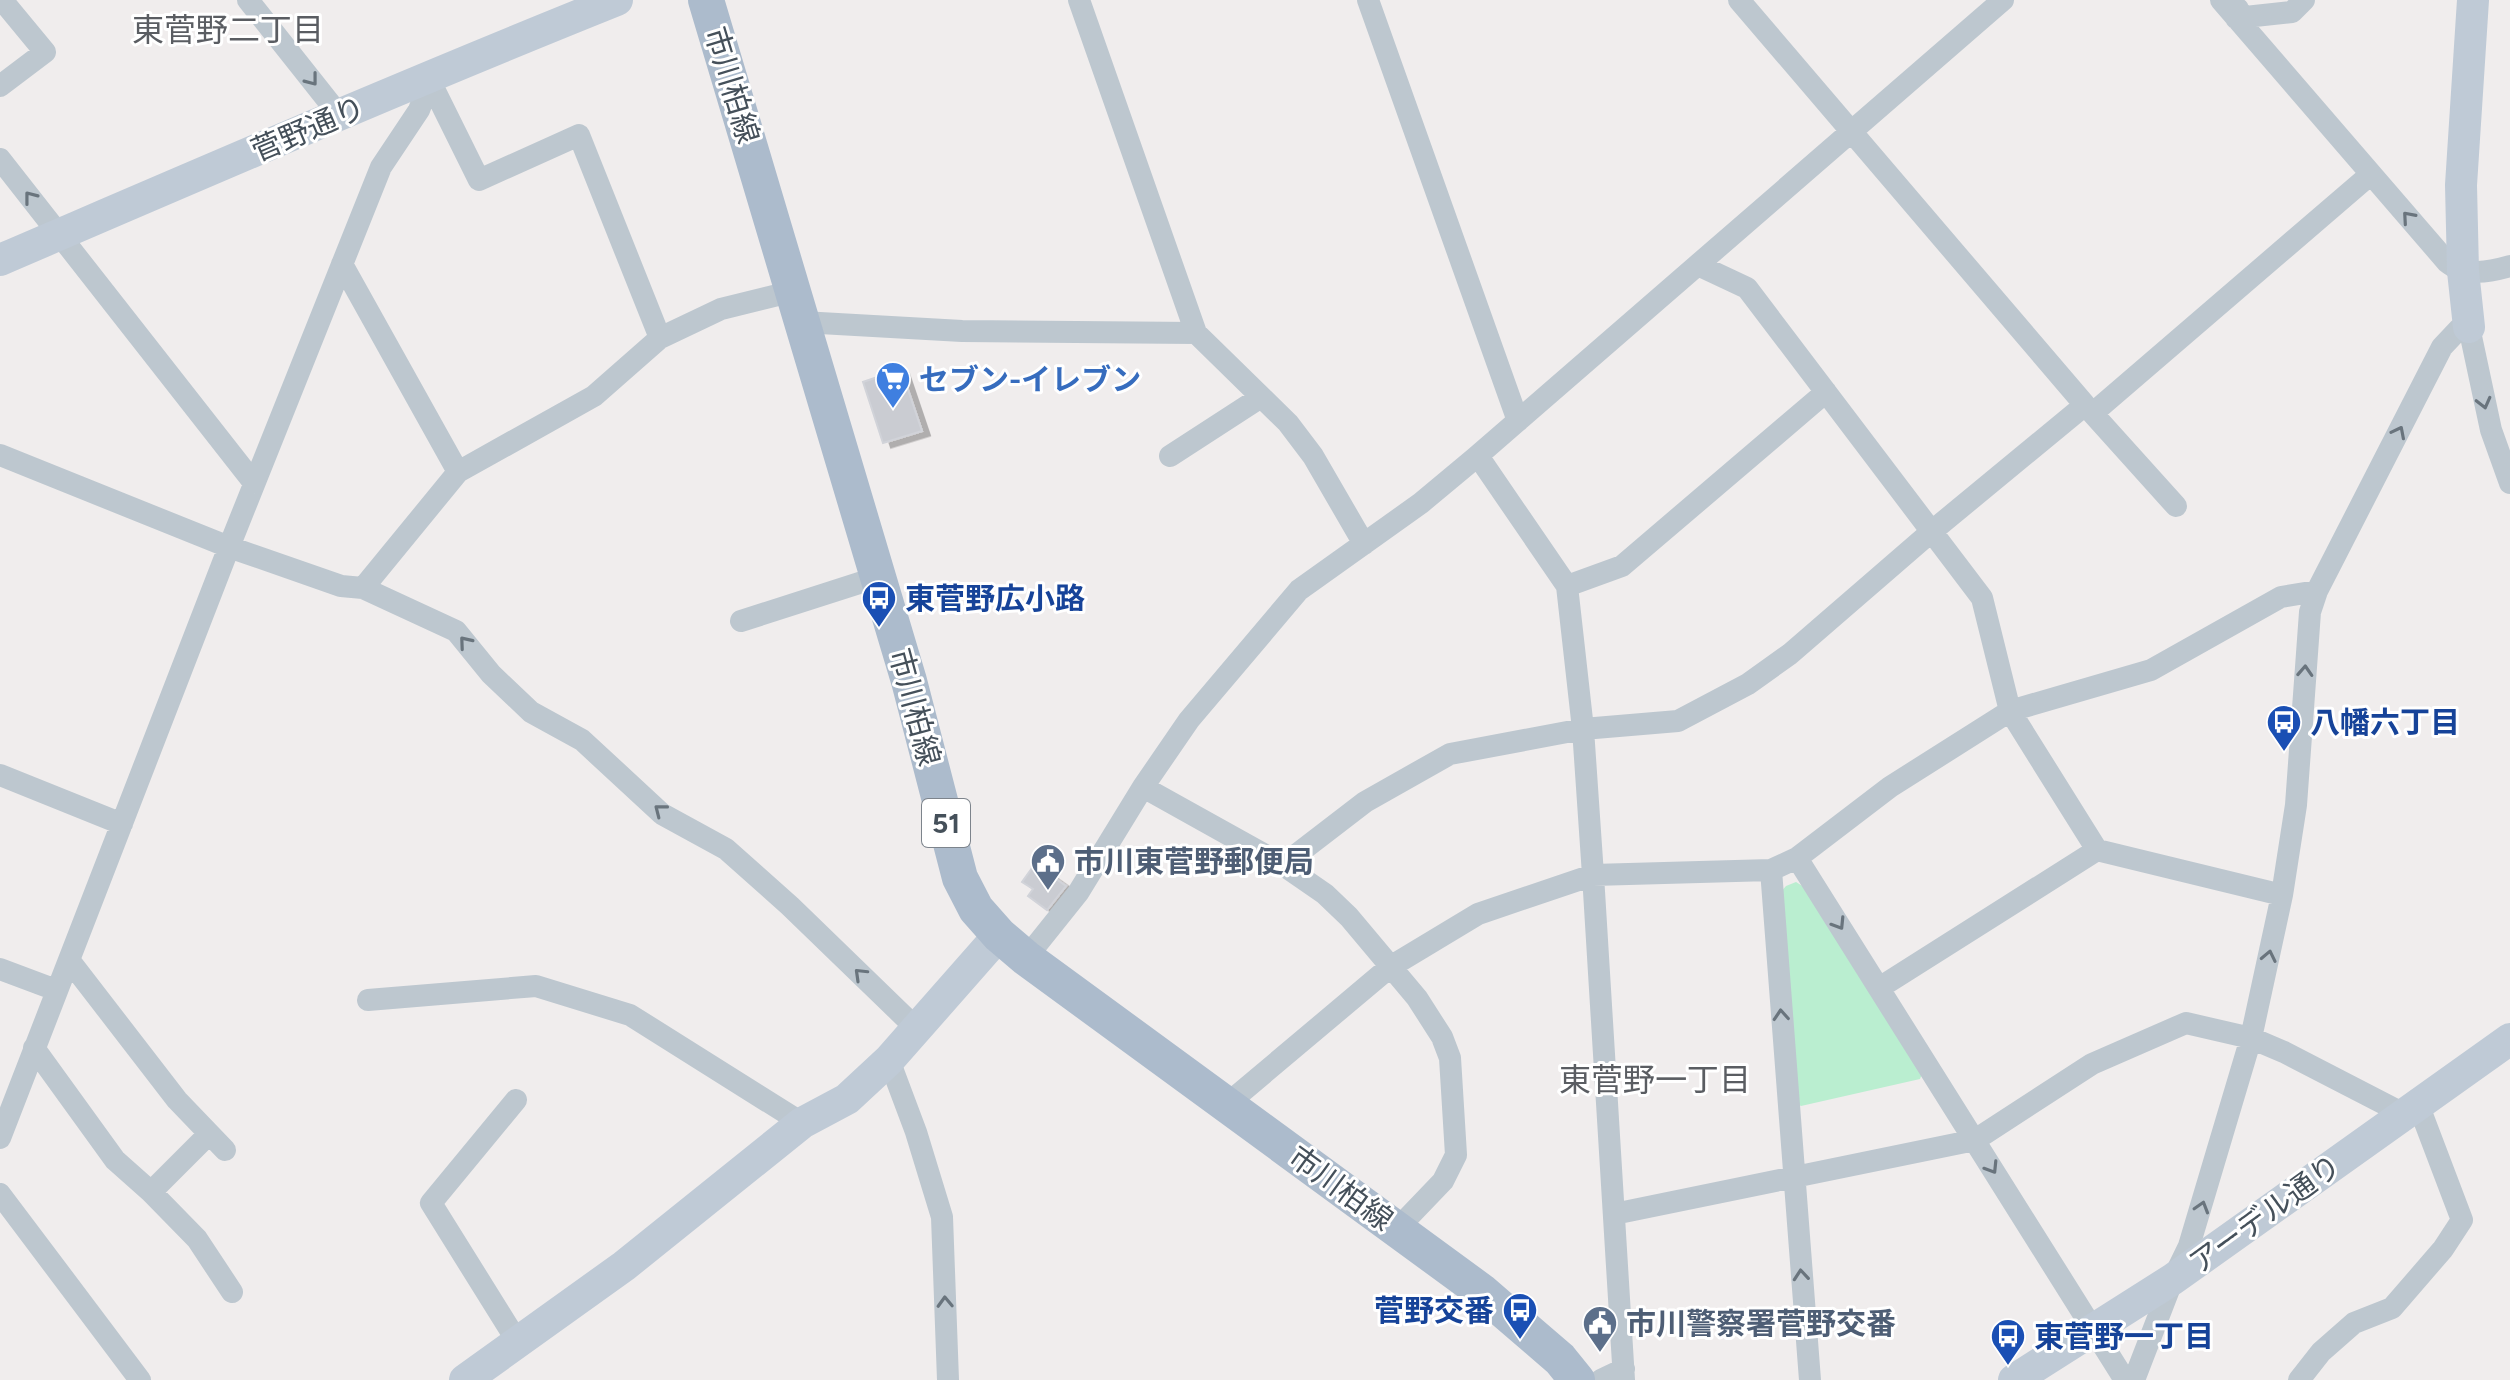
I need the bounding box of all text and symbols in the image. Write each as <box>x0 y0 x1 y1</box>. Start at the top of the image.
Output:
district label: 東菅野二丁目 <box>132 11 324 49</box>
street label: 市川柏線 <box>697 22 767 148</box>
one-way arrow <box>302 71 316 86</box>
street label: 菅野通り <box>246 89 370 169</box>
one-way arrow <box>25 191 39 206</box>
one-way arrow <box>2403 212 2418 227</box>
supermarket icon: セブン-イレブン <box>874 360 912 410</box>
place label: セブン-イレブン <box>919 361 1141 398</box>
one-way arrow <box>2475 396 2492 409</box>
one-way arrow <box>2389 426 2405 441</box>
bus stop icon: 東菅野広小路 <box>860 579 898 629</box>
place label: 東菅野広小路 <box>905 580 1085 617</box>
one-way arrow <box>460 636 475 651</box>
street label: 市川柏線 <box>882 644 948 770</box>
one-way arrow <box>2297 664 2314 677</box>
bus stop icon: 八幡六丁目 <box>2265 703 2303 753</box>
place label: 八幡六丁目 <box>2310 704 2460 741</box>
road number: 51 <box>922 799 970 847</box>
one-way arrow <box>654 805 669 819</box>
public building icon: 市川東菅野郵便局 <box>1029 842 1067 892</box>
place label: 市川東菅野郵便局 <box>1074 843 1314 880</box>
one-way arrow <box>1829 915 1844 930</box>
one-way arrow <box>2260 950 2277 963</box>
one-way arrow <box>855 968 869 983</box>
one-way arrow <box>1773 1008 1790 1021</box>
district label: 東菅野一丁目 <box>1559 1061 1751 1099</box>
street label: 市川柏線 <box>1282 1138 1400 1238</box>
street label: アーデル通り <box>2182 1147 2348 1281</box>
one-way arrow <box>1983 1159 1998 1173</box>
one-way arrow <box>2193 1201 2209 1215</box>
one-way arrow <box>1792 1268 1809 1281</box>
bus stop icon: 菅野交番 <box>1501 1291 1539 1341</box>
place label: 菅野交番 <box>1374 1292 1494 1329</box>
one-way arrow <box>937 1295 954 1308</box>
public building icon: 市川警察署菅野交番 <box>1581 1304 1619 1354</box>
place label: 市川警察署菅野交番 <box>1626 1305 1896 1342</box>
bus stop icon: 東菅野一丁目 <box>1989 1317 2027 1367</box>
place label: 東菅野一丁目 <box>2034 1318 2214 1355</box>

